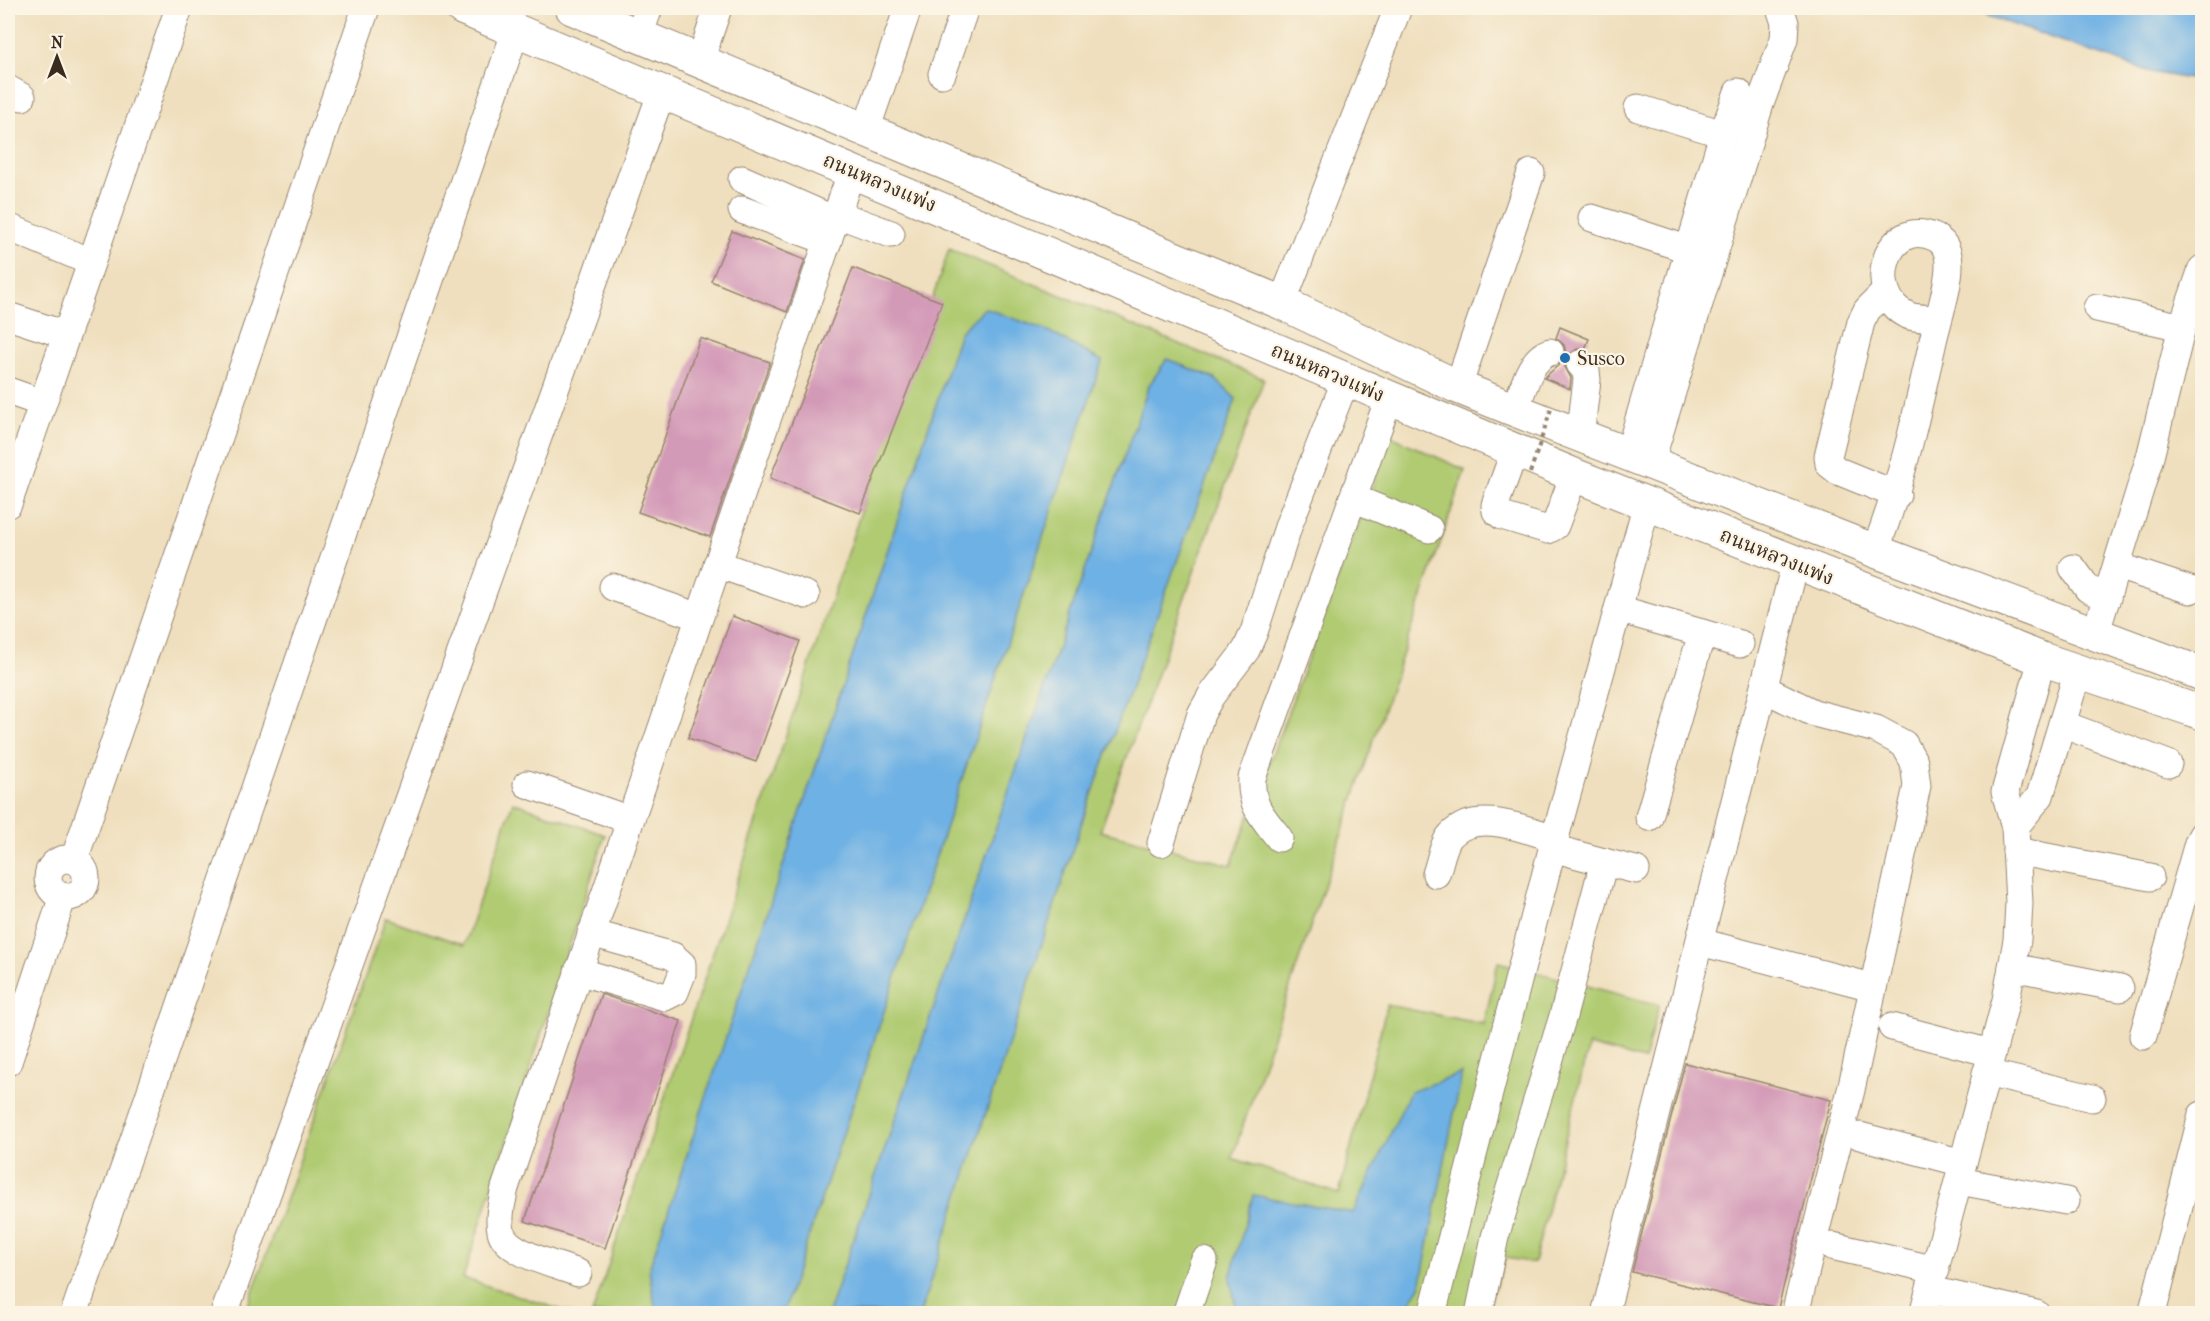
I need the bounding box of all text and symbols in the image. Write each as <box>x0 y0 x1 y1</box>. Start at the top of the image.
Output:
north arrow <box>27 27 87 87</box>
text: N <box>51 33 64 52</box>
street label: ถนนหลวงแพ่ง <box>820 148 940 217</box>
street label: ถนนหลวงแพ่ง <box>1268 338 1388 407</box>
place label: Susco <box>1577 347 1625 370</box>
marker: Susco <box>1558 351 1572 365</box>
street label: ถนนหลวงแพ่ง <box>1716 523 1837 590</box>

